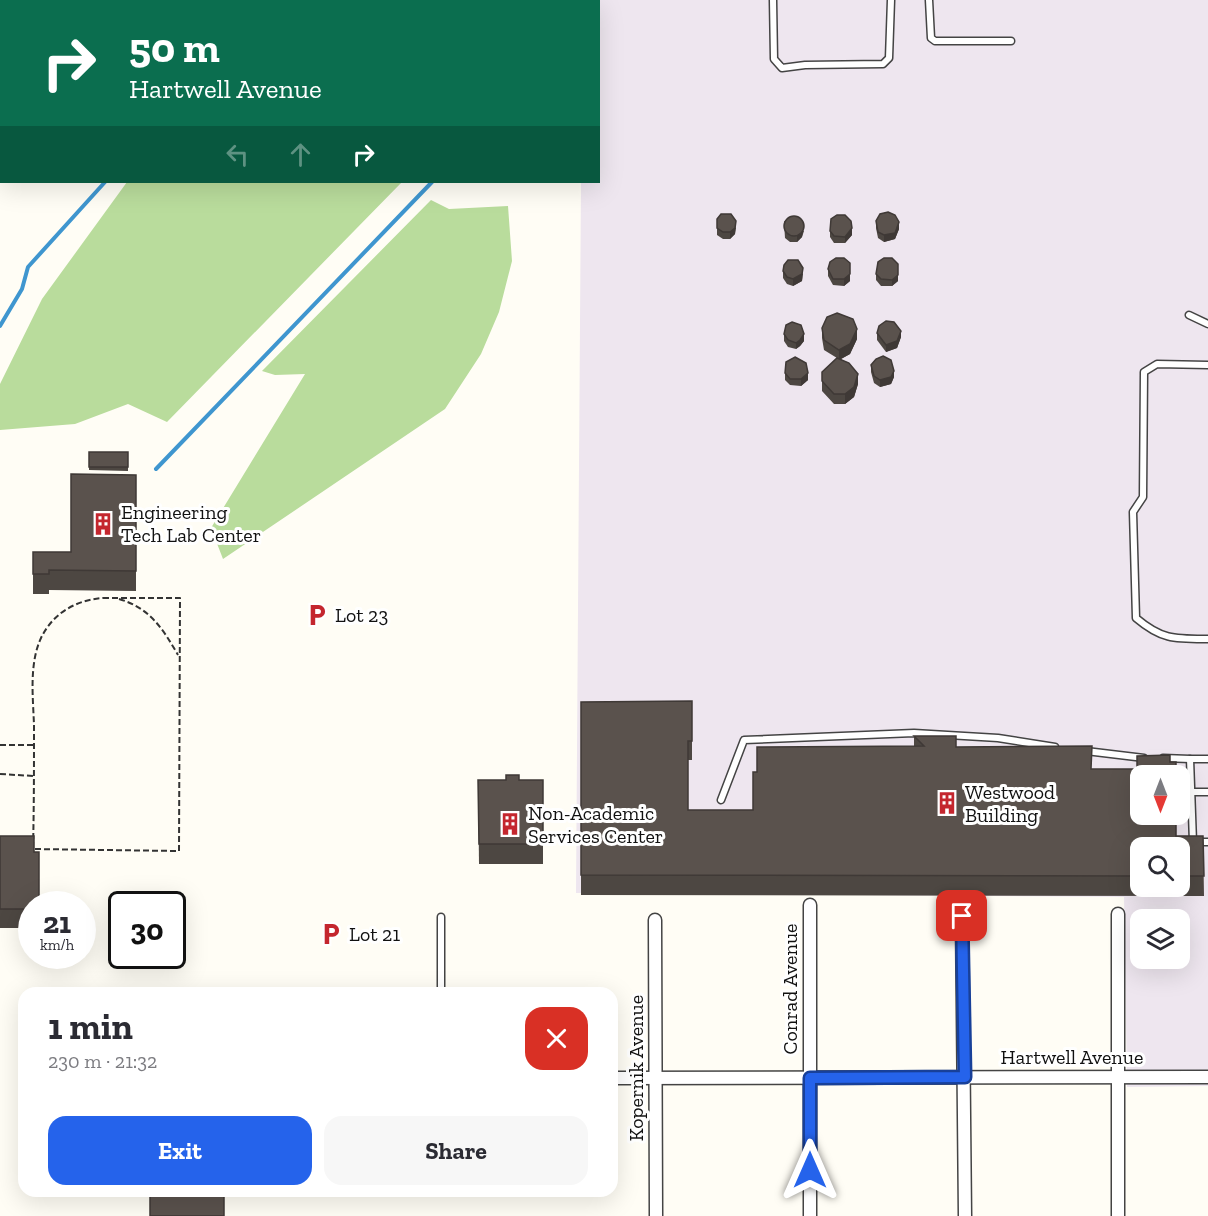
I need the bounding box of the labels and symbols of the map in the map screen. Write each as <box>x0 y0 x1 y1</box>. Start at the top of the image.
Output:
place label: Engineering Tech Lab Center <box>121 500 261 547</box>
building icon: Engineering Tech Lab Center <box>90 511 116 537</box>
parking icon: Lot 23 <box>304 602 330 628</box>
place label: Lot 23 <box>335 603 388 627</box>
north arrow <box>1130 765 1190 825</box>
place label: Westwood Building <box>965 780 1055 827</box>
building icon: Westwood Building <box>934 790 960 816</box>
place label: Non-Academic Services Center <box>528 801 663 848</box>
building icon: Non-Academic Services Center <box>497 811 523 837</box>
pin <box>936 890 987 941</box>
speed limit sign: 30 <box>108 891 186 969</box>
parking icon: Lot 21 <box>318 921 344 947</box>
place label: Lot 21 <box>349 922 400 946</box>
street label: Conrad Avenue <box>778 924 802 1054</box>
street label: Kopernik Avenue <box>624 995 648 1141</box>
street label: Hartwell Avenue <box>1001 1045 1143 1069</box>
position arrow <box>778 1138 842 1202</box>

